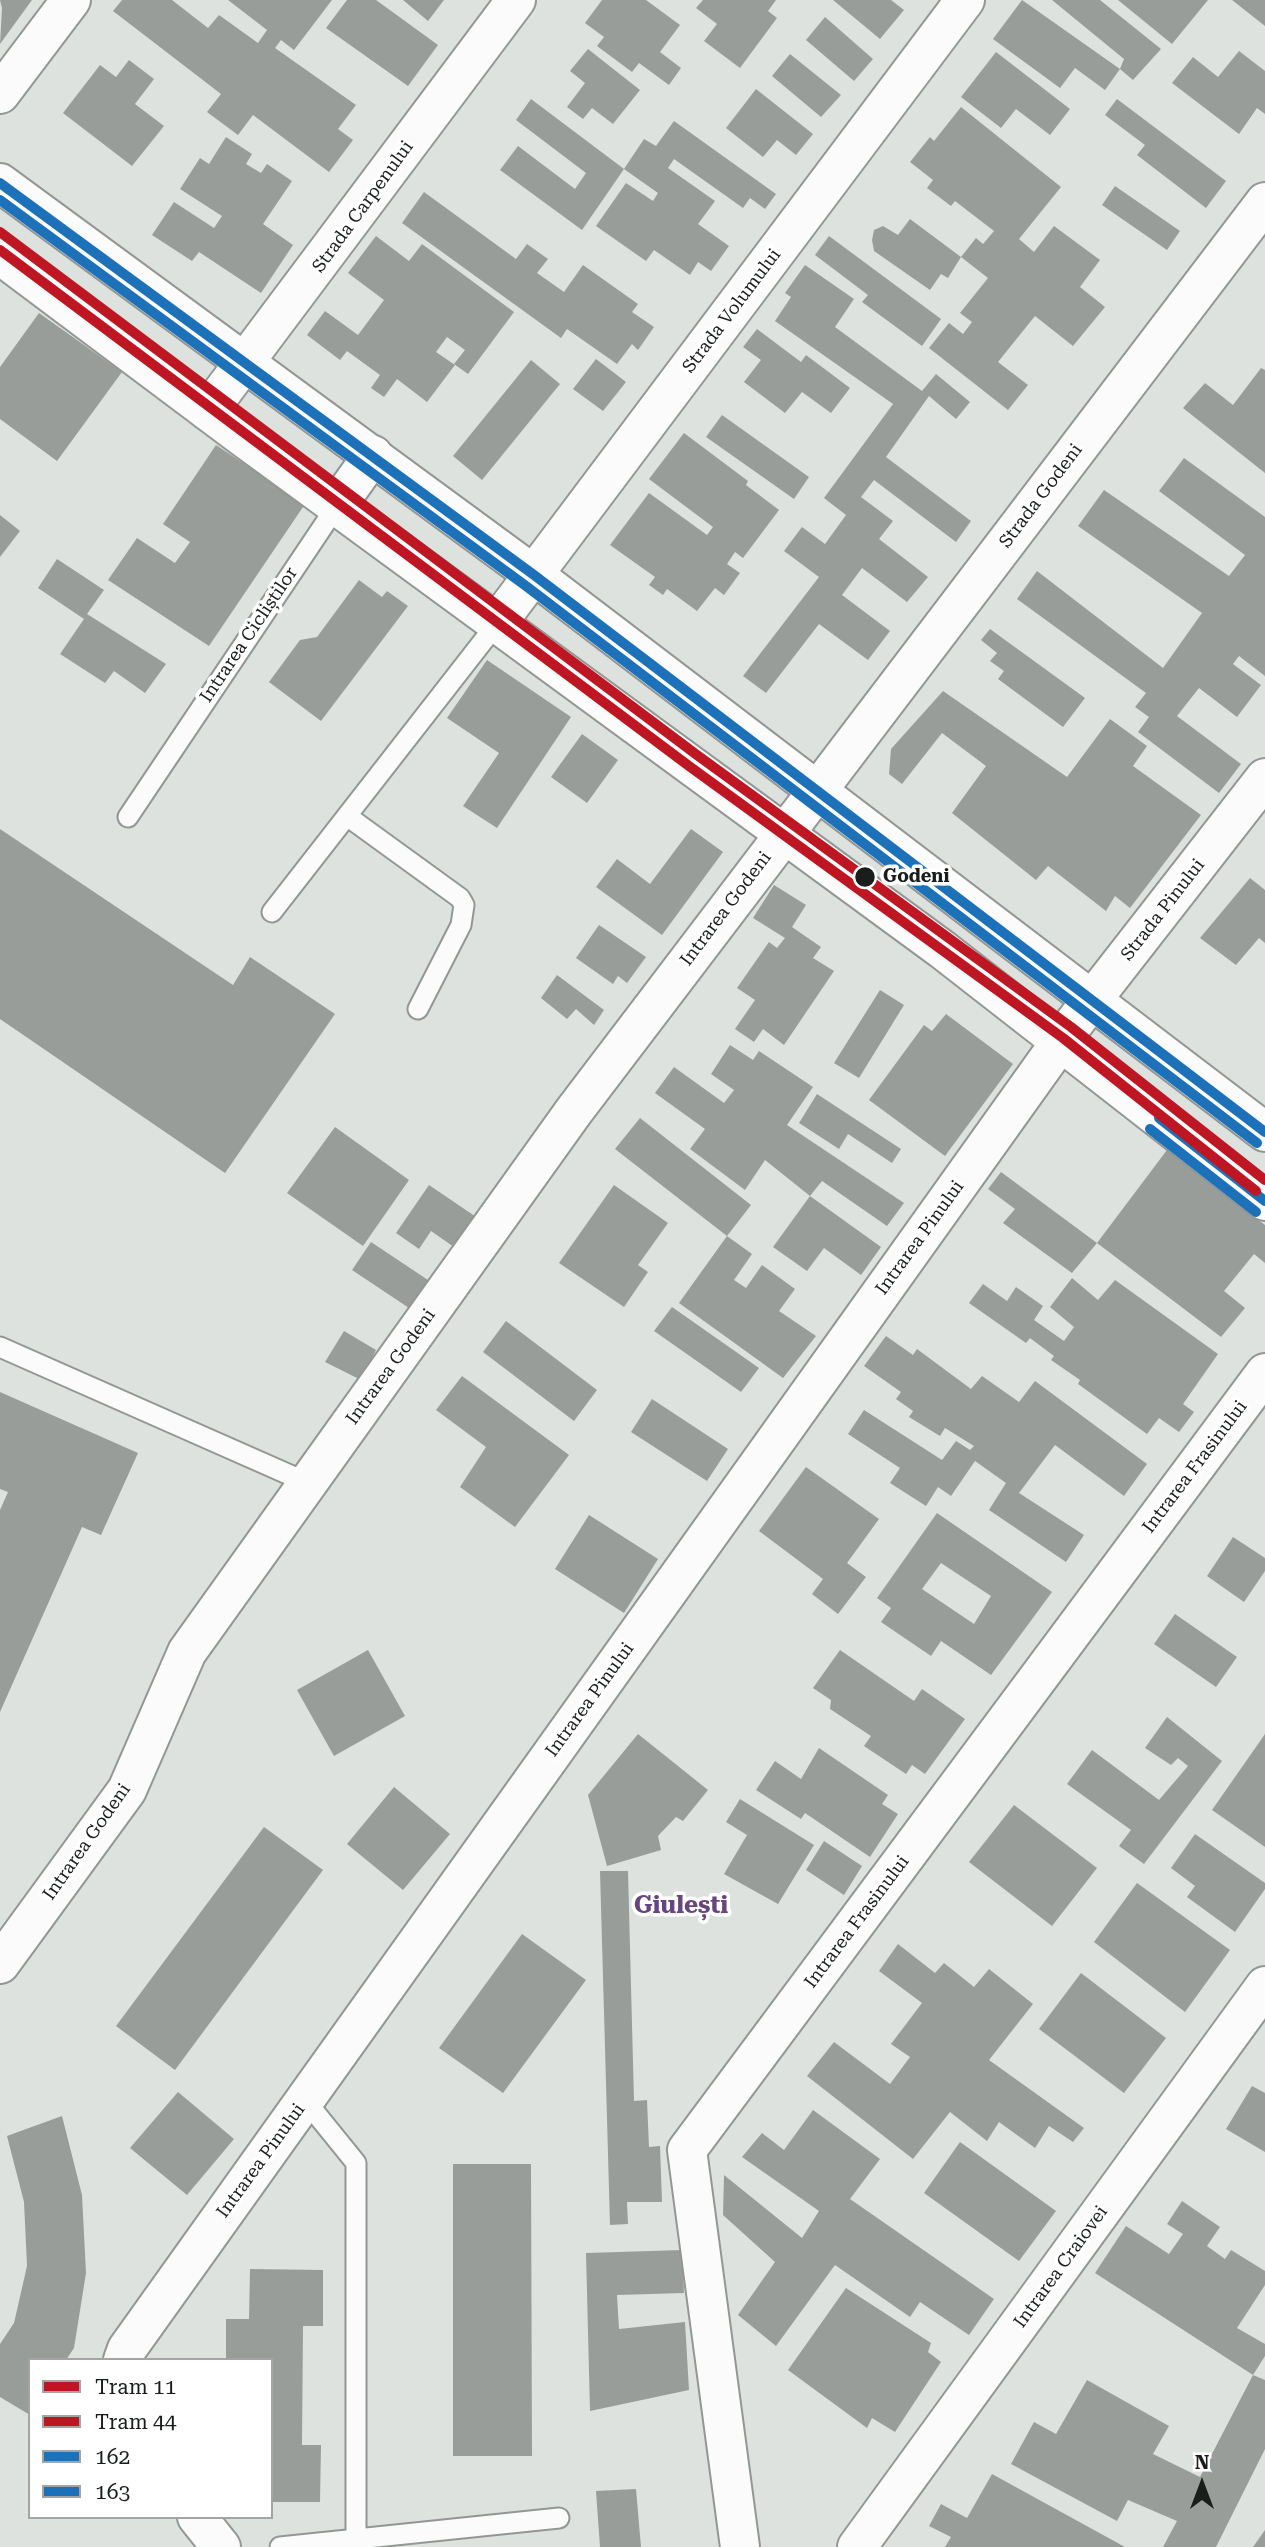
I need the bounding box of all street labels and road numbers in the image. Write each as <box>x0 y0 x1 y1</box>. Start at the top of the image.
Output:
street label: Strada Carpenului <box>308 137 418 277</box>
street label: Strada Volumului <box>678 245 786 377</box>
street label: Strada Godeni <box>995 440 1087 552</box>
street label: Intrarea Cicliștilor <box>196 563 302 707</box>
street label: Intrarea Godeni <box>676 848 776 970</box>
street label: Strada Pinului <box>1117 855 1209 965</box>
street label: Intrarea Pinului <box>871 1177 969 1299</box>
street label: Intrarea Godeni <box>342 1305 440 1429</box>
street label: Intrarea Frasinului <box>1138 1396 1252 1538</box>
street label: Intrarea Pinului <box>541 1639 639 1761</box>
street label: Intrarea Godeni <box>39 1779 135 1905</box>
street label: Intrarea Frasinului <box>800 1851 914 1993</box>
street label: Intrarea Pinului <box>212 2100 310 2222</box>
street label: Intrarea Craiovei <box>1010 2202 1112 2332</box>

